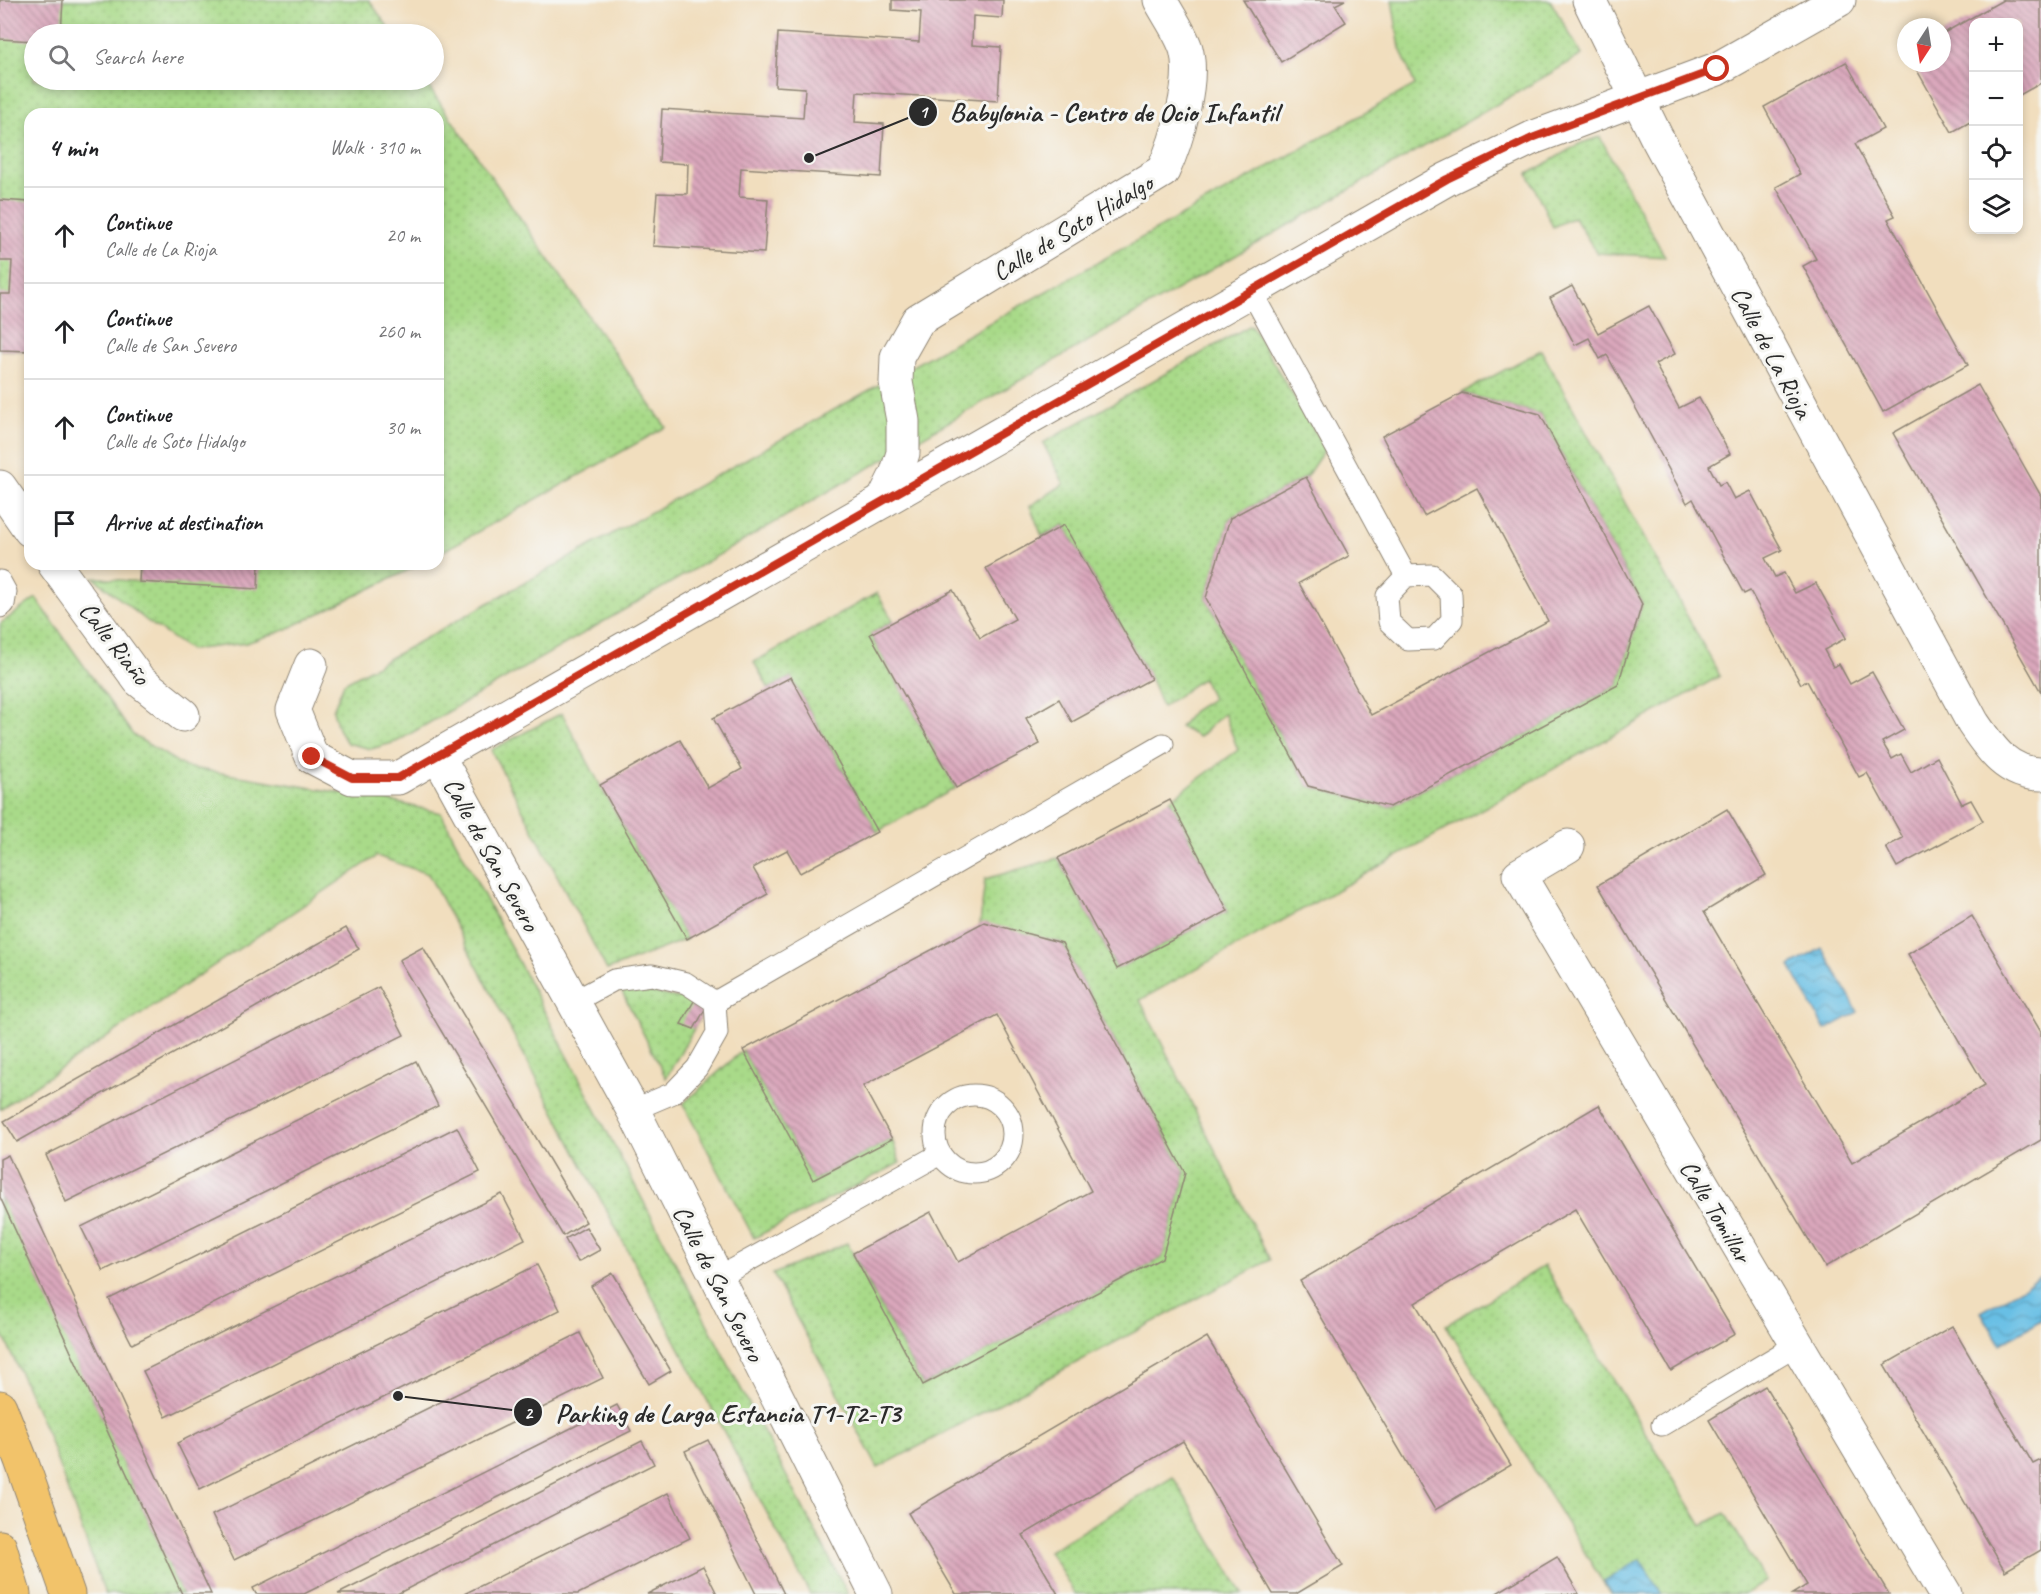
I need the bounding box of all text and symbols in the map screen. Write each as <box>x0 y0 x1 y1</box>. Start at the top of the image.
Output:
north arrow <box>1897 18 1951 72</box>
map controls <box>1969 18 2023 234</box>
button: + <box>1969 18 2023 72</box>
search box <box>24 24 444 90</box>
icon: search <box>45 41 78 74</box>
text: Search here <box>93 43 183 71</box>
route start <box>1703 55 1729 81</box>
button: − <box>1969 72 2023 126</box>
callout: Babylonia - Centro de Ocio Infantil <box>908 89 1291 134</box>
text: Babylonia - Centro de Ocio Infantil <box>950 95 1283 129</box>
text: 1 <box>919 101 929 123</box>
button: locate <box>1969 126 2023 180</box>
text: 4 min <box>48 131 98 164</box>
text: Walk · 310 m <box>330 135 420 160</box>
street label: Calle de Soto Hidalgo <box>986 165 1161 288</box>
button: layers <box>1969 180 2023 234</box>
text: Continue <box>105 209 171 237</box>
icon: ahead <box>48 219 81 252</box>
text: 20 m <box>386 223 420 248</box>
text: Calle de La Rioja <box>105 237 216 262</box>
street label: Calle de La Rioja <box>1723 281 1821 425</box>
text: Continue <box>105 305 171 333</box>
icon: ahead <box>48 315 81 348</box>
text: 260 m <box>377 319 420 344</box>
text: Calle de San Severo <box>105 333 236 358</box>
text: Continue <box>105 401 171 429</box>
icon: ahead <box>48 411 81 444</box>
text: 30 m <box>386 415 420 440</box>
text: Calle de Soto Hidalgo <box>105 429 245 454</box>
icon: arrive <box>48 507 81 540</box>
text: Arrive at destination <box>105 509 262 537</box>
street label: Calle Riaño <box>72 595 159 693</box>
route end <box>298 743 324 769</box>
street label: Calle de San Severo <box>436 772 548 938</box>
street label: Calle Tomillar <box>1672 1154 1760 1271</box>
street label: Calle de San Severo <box>665 1200 773 1368</box>
callout: Parking de Larga Estancia T1-T2-T3 <box>513 1390 913 1435</box>
text: Parking de Larga Estancia T1-T2-T3 <box>556 1396 903 1430</box>
text: 2 <box>524 1402 534 1424</box>

